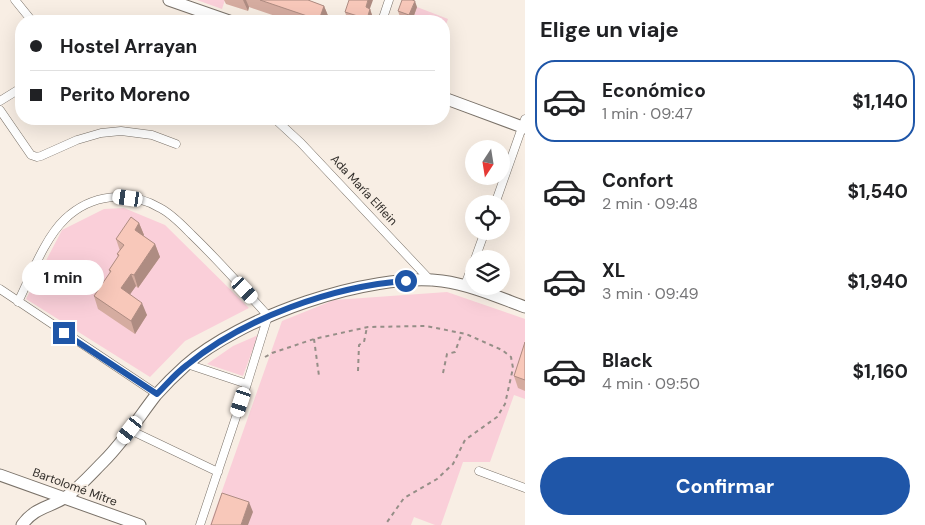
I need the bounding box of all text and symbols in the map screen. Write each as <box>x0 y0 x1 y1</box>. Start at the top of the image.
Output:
text: Elige un viaje <box>540 15 679 44</box>
text: Hostel Arrayan <box>60 34 197 59</box>
text: Económico <box>602 78 706 103</box>
icon: car <box>542 79 587 124</box>
text: Perito Moreno <box>60 82 190 107</box>
text: $1,140 <box>852 89 908 114</box>
text: 1 min · 09:47 <box>602 103 693 124</box>
north arrow <box>465 140 510 185</box>
map controls <box>465 140 510 295</box>
street label: Ada María Elflein <box>327 151 401 229</box>
text: Confort <box>602 168 674 193</box>
icon: car <box>542 169 587 214</box>
text: $1,540 <box>847 179 908 204</box>
car <box>112 188 143 208</box>
text: 2 min · 09:48 <box>602 193 698 214</box>
button: locate <box>465 195 510 240</box>
button: layers <box>465 250 510 295</box>
text: XL <box>602 258 625 283</box>
icon: car <box>542 259 587 304</box>
callout: 1 min <box>23 260 105 296</box>
text: 1 min <box>44 267 82 288</box>
text: $1,940 <box>847 269 908 294</box>
route start <box>395 270 417 292</box>
car <box>229 274 260 306</box>
text: 3 min · 09:49 <box>602 283 699 304</box>
route end <box>53 322 75 344</box>
text: Black <box>602 348 653 373</box>
icon: car <box>542 349 587 394</box>
text: $1,160 <box>853 359 908 384</box>
text: 4 min · 09:50 <box>602 373 700 394</box>
car <box>229 385 252 419</box>
car <box>114 414 145 446</box>
button: Confirmar <box>540 457 910 515</box>
street label: Bartolomé Mitre <box>30 464 120 510</box>

